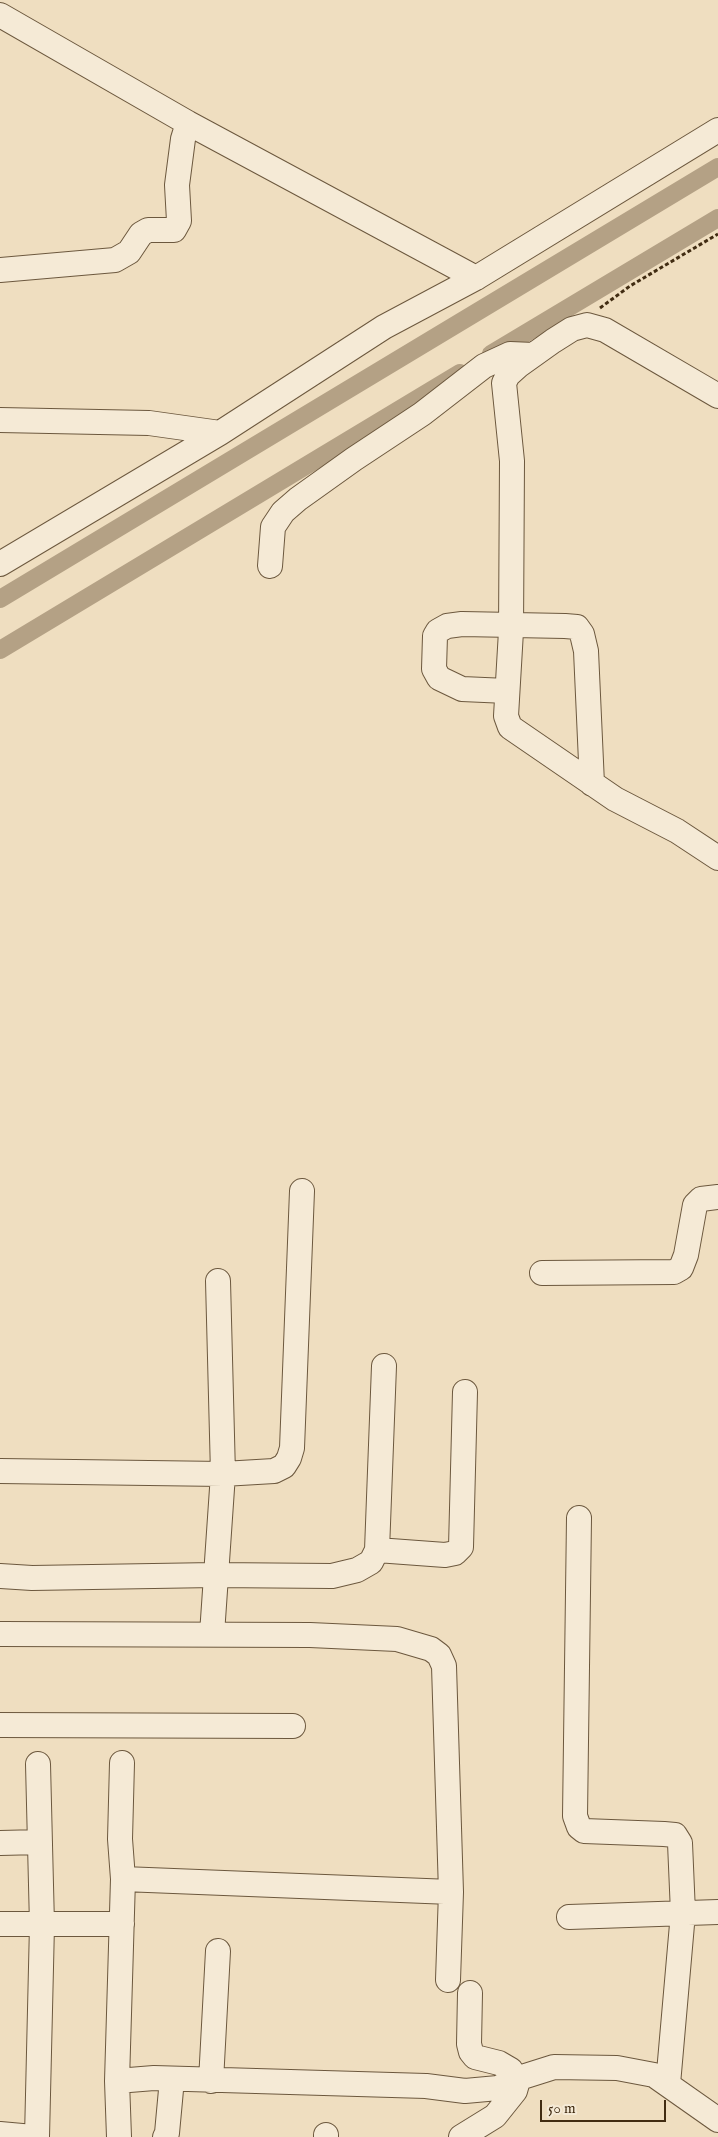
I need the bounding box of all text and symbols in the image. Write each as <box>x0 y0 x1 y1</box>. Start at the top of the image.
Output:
scale bar <box>543 2090 669 2122</box>
text: 50 m <box>548 2099 576 2118</box>

